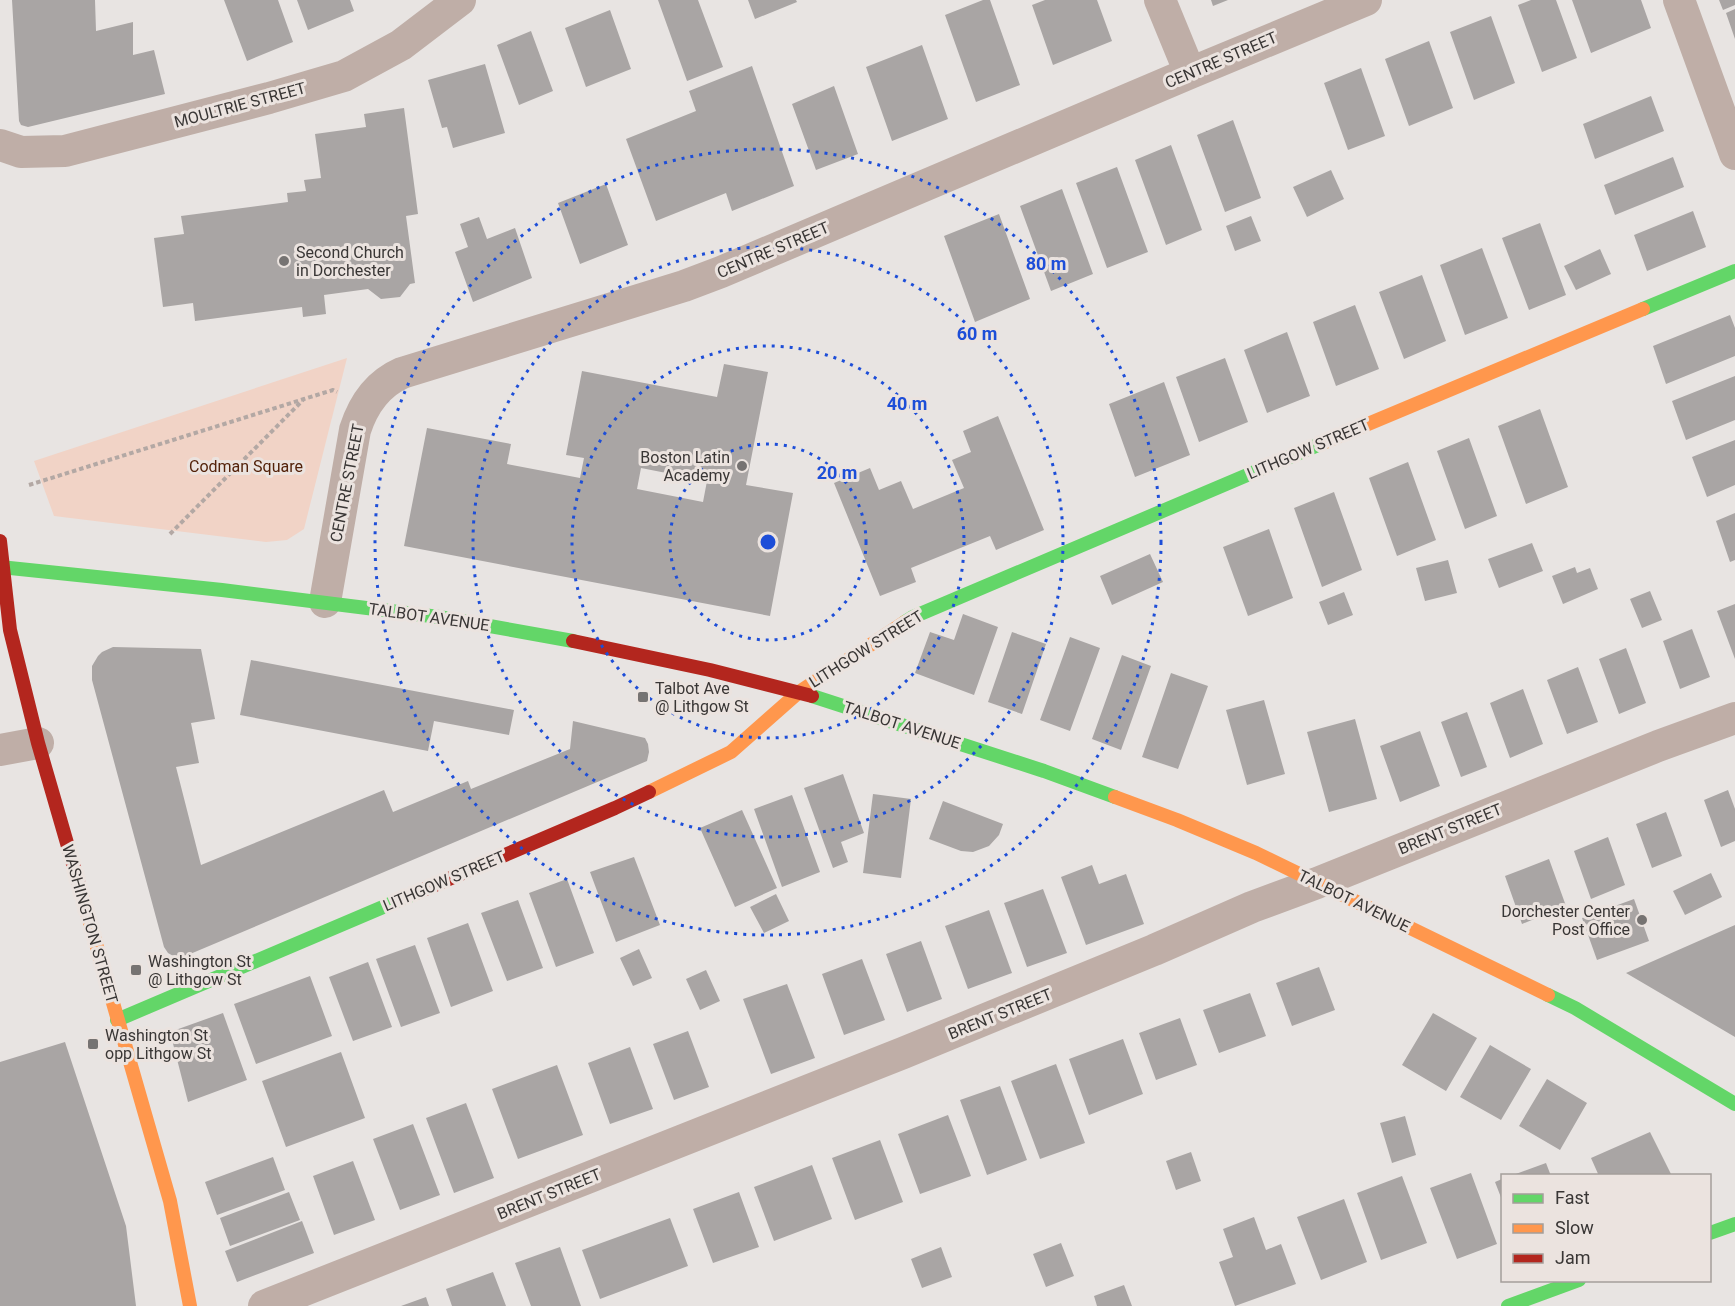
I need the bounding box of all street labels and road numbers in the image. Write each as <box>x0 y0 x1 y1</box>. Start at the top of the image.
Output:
street label: CENTRE STREET <box>1162 28 1280 92</box>
street label: MOULTRIE STREET <box>172 78 308 132</box>
street label: CENTRE STREET <box>714 218 832 282</box>
street label: LITHGOW STREET <box>1244 415 1372 483</box>
street label: CENTRE STREET <box>326 422 368 544</box>
street label: TALBOT AVENUE <box>367 599 491 635</box>
street label: LITHGOW STREET <box>806 606 927 692</box>
street label: TALBOT AVENUE <box>841 697 963 753</box>
street label: BRENT STREET <box>1395 799 1505 858</box>
street label: WASHINGTON STREET <box>58 842 122 1006</box>
street label: LITHGOW STREET <box>380 847 508 915</box>
street label: TALBOT AVENUE <box>1295 866 1413 936</box>
street label: BRENT STREET <box>945 984 1055 1043</box>
street label: BRENT STREET <box>494 1164 604 1223</box>

